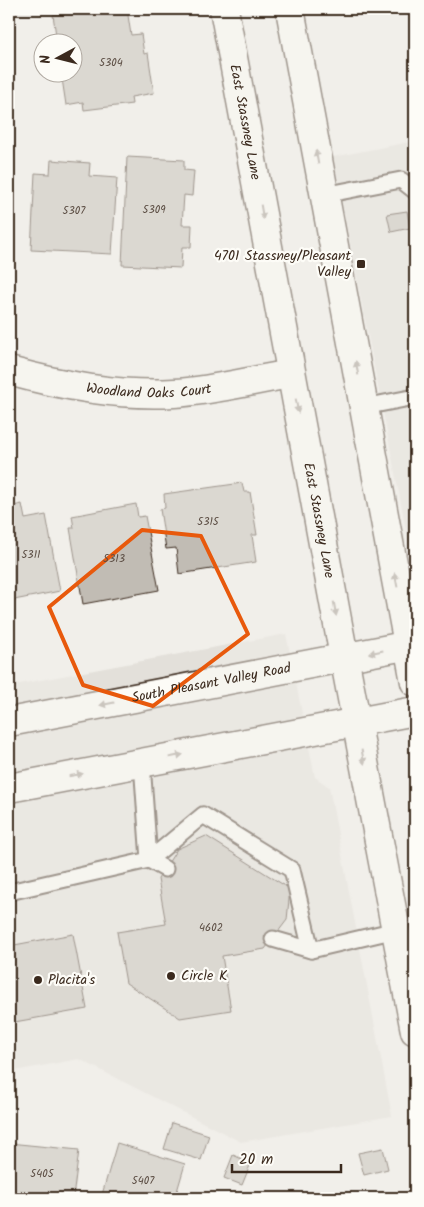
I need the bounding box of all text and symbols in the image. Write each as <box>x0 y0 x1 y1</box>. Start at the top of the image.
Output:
north arrow <box>32 32 82 82</box>
text: N <box>35 54 58 65</box>
house number: 5304 <box>99 54 123 72</box>
street label: East Stassney Lane <box>223 62 267 182</box>
one-way arrow <box>313 149 321 165</box>
house number: 5309 <box>142 201 166 219</box>
house number: 5307 <box>63 202 86 220</box>
one-way arrow <box>258 204 266 220</box>
place label: 4701 Stassney/Pleasant Valley <box>214 245 352 283</box>
marker: 4701 Stassney/Pleasant Valley <box>355 258 367 270</box>
one-way arrow <box>352 360 360 376</box>
street label: Woodland Oaks Court <box>85 377 214 405</box>
one-way arrow <box>294 398 302 414</box>
street label: East Stassney Lane <box>297 461 340 581</box>
house number: 5315 <box>197 513 220 531</box>
house number: 5311 <box>21 546 41 564</box>
house number: 5313 <box>103 550 125 568</box>
one-way arrow <box>392 572 400 587</box>
one-way arrow <box>331 602 339 618</box>
one-way arrow <box>368 648 384 656</box>
street label: South Pleasant Valley Road <box>130 657 294 709</box>
one-way arrow <box>98 700 114 708</box>
one-way arrow <box>360 750 368 766</box>
one-way arrow <box>169 752 185 760</box>
one-way arrow <box>69 771 85 779</box>
house number: 4602 <box>199 919 223 937</box>
place label: Circle K <box>181 965 228 987</box>
place label: Placita's <box>48 969 95 991</box>
marker: Circle K <box>165 970 177 982</box>
marker: Placita's <box>32 974 44 986</box>
scale bar <box>232 1142 340 1174</box>
text: 20 m <box>239 1148 273 1172</box>
house number: 5405 <box>30 1165 55 1183</box>
house number: 5407 <box>132 1172 155 1190</box>

